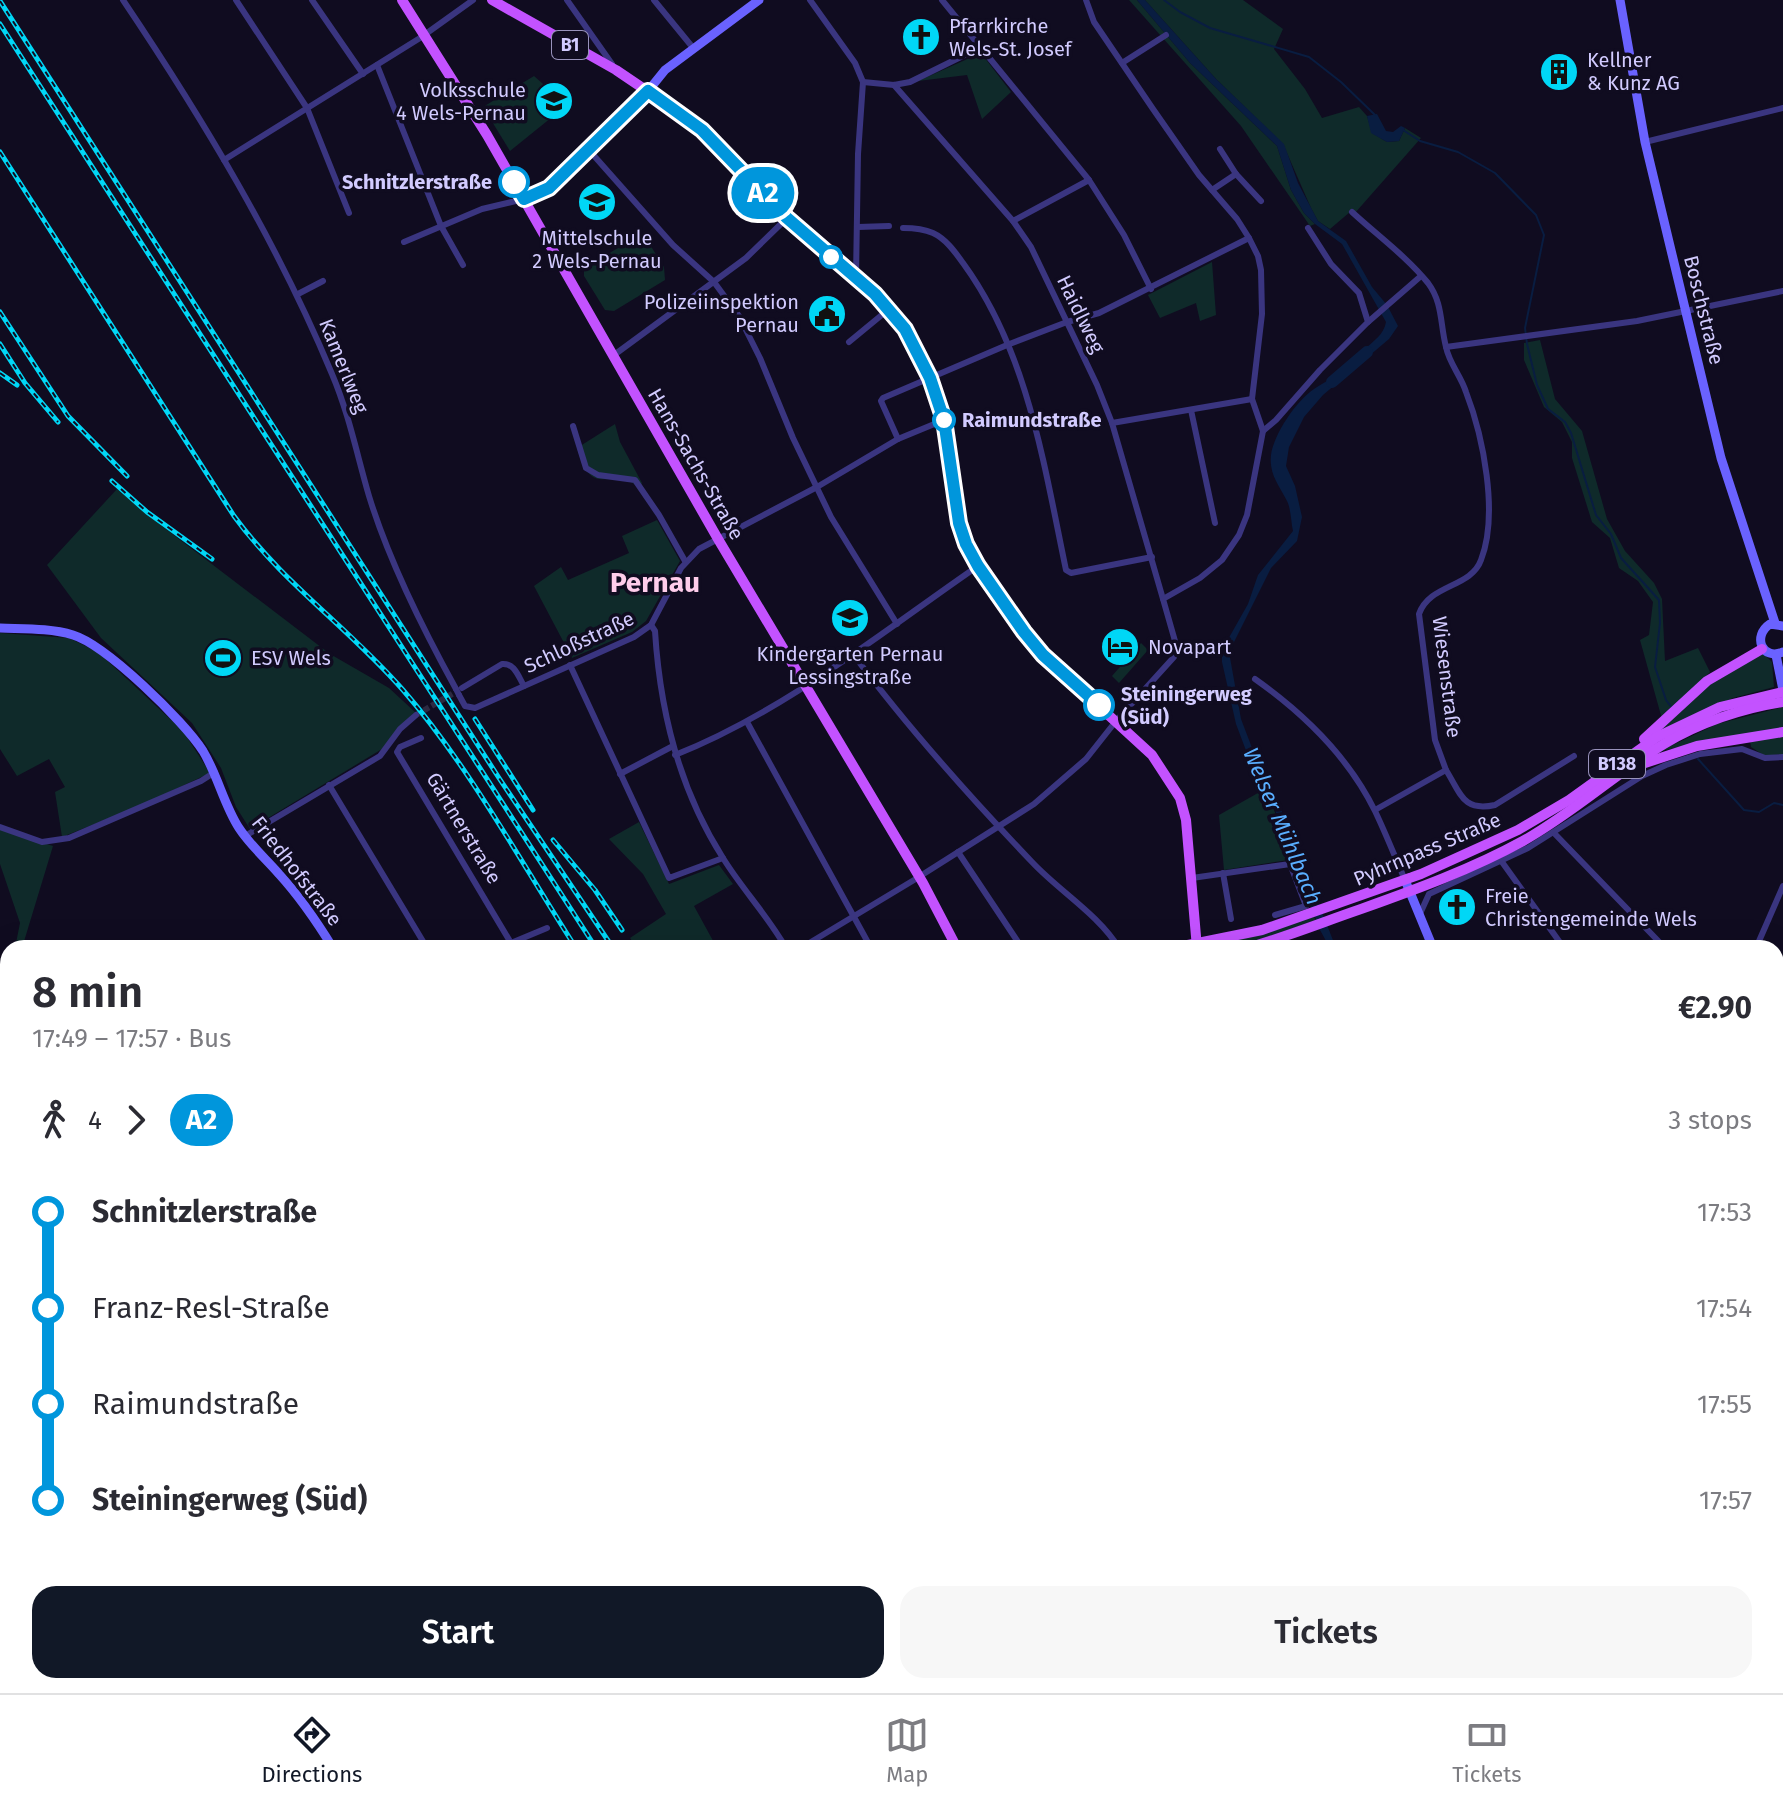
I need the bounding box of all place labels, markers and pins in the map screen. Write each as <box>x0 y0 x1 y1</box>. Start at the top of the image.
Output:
place label: Pfarrkirche Wels-St. Josef <box>949 14 1073 61</box>
church icon: Pfarrkirche Wels-St. Josef <box>900 16 942 58</box>
place label: Kellner & Kunz AG <box>1587 48 1680 95</box>
building icon: Kellner & Kunz AG <box>1538 51 1580 93</box>
place label: Volksschule 4 Wels-Pernau <box>396 78 526 125</box>
school or university icon: Volksschule 4 Wels-Pernau <box>533 80 575 122</box>
marker: Schnitzlerstraße <box>499 167 529 197</box>
place label: Schnitzlerstraße <box>342 170 492 194</box>
school or university icon: Mittelschule 2 Wels-Pernau <box>576 181 618 223</box>
place label: Mittelschule 2 Wels-Pernau <box>532 226 662 273</box>
unlabelled marker <box>820 246 842 268</box>
place label: Polizeiinspektion Pernau <box>644 290 799 337</box>
public building icon: Polizeiinspektion Pernau <box>806 293 848 335</box>
place label: Raimundstraße <box>962 408 1101 432</box>
marker: Raimundstraße <box>933 409 955 431</box>
school or university icon: Kindergarten Pernau Lessingstraße <box>829 597 871 639</box>
hotel icon: Novapart <box>1099 626 1141 668</box>
place label: Novapart <box>1148 635 1232 659</box>
sports icon: ESV Wels <box>202 637 244 679</box>
place label: Kindergarten Pernau Lessingstraße <box>757 642 943 689</box>
place label: ESV Wels <box>251 646 331 670</box>
place label: Steiningerweg (Süd) <box>1121 682 1253 729</box>
marker: Steiningerweg (Süd) <box>1084 690 1114 720</box>
place label: Freie Christengemeinde Wels <box>1485 884 1697 931</box>
church icon: Freie Christengemeinde Wels <box>1436 886 1478 928</box>

